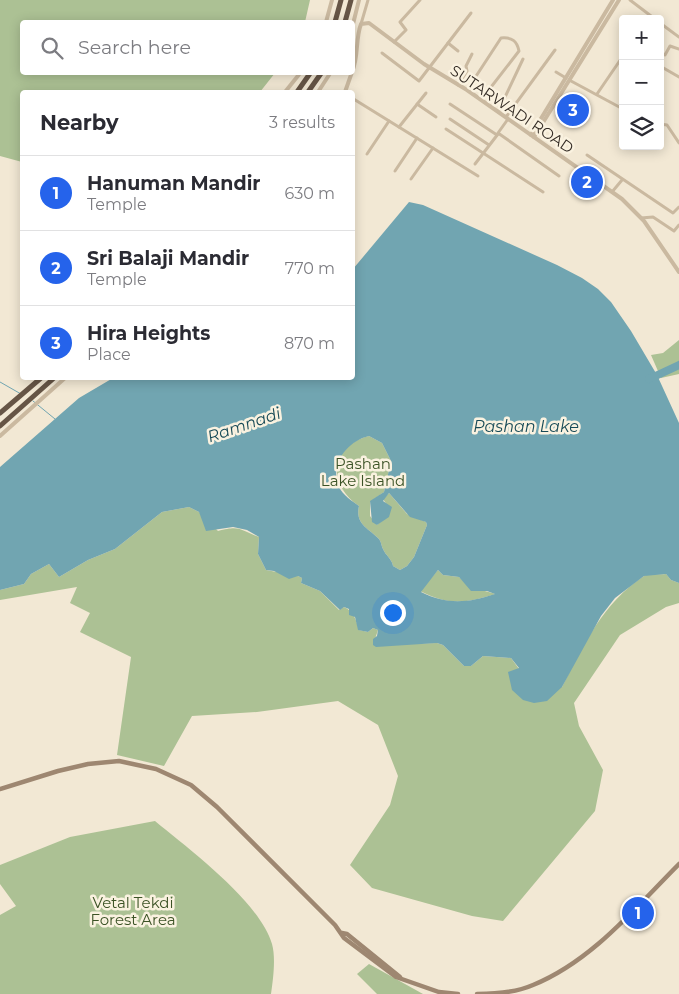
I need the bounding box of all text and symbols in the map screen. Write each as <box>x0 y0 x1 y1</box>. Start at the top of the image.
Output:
map controls <box>619 15 664 150</box>
button: + <box>619 15 664 60</box>
search box <box>20 20 355 75</box>
icon: search <box>38 34 66 62</box>
text: Search here <box>78 36 191 59</box>
button: − <box>619 60 664 105</box>
street label: SUTARWADI ROAD <box>447 61 577 157</box>
pin: 3 <box>557 91 589 129</box>
button: layers <box>619 105 664 150</box>
text: Nearby <box>40 110 119 135</box>
text: 3 results <box>269 113 335 132</box>
pin: 2 <box>571 163 603 201</box>
text: Hanuman Mandir <box>87 172 261 195</box>
text: 1 <box>53 184 59 203</box>
text: 630 m <box>284 184 335 203</box>
text: Temple <box>87 195 147 214</box>
text: Sri Balaji Mandir <box>87 247 249 270</box>
text: 2 <box>51 259 61 278</box>
text: 770 m <box>285 259 335 278</box>
text: Temple <box>87 270 147 289</box>
text: Hira Heights <box>87 322 210 345</box>
text: 3 <box>51 334 61 353</box>
text: 870 m <box>284 334 335 353</box>
text: Place <box>87 345 131 364</box>
water label: Ramnadi <box>205 403 284 446</box>
water label: Pashan Lake <box>473 417 579 436</box>
park label: Pashan Lake Island <box>321 454 405 490</box>
your location <box>380 600 406 626</box>
park label: Vetal Tekdi Forest Area <box>90 893 176 929</box>
pin: 1 <box>622 894 654 932</box>

